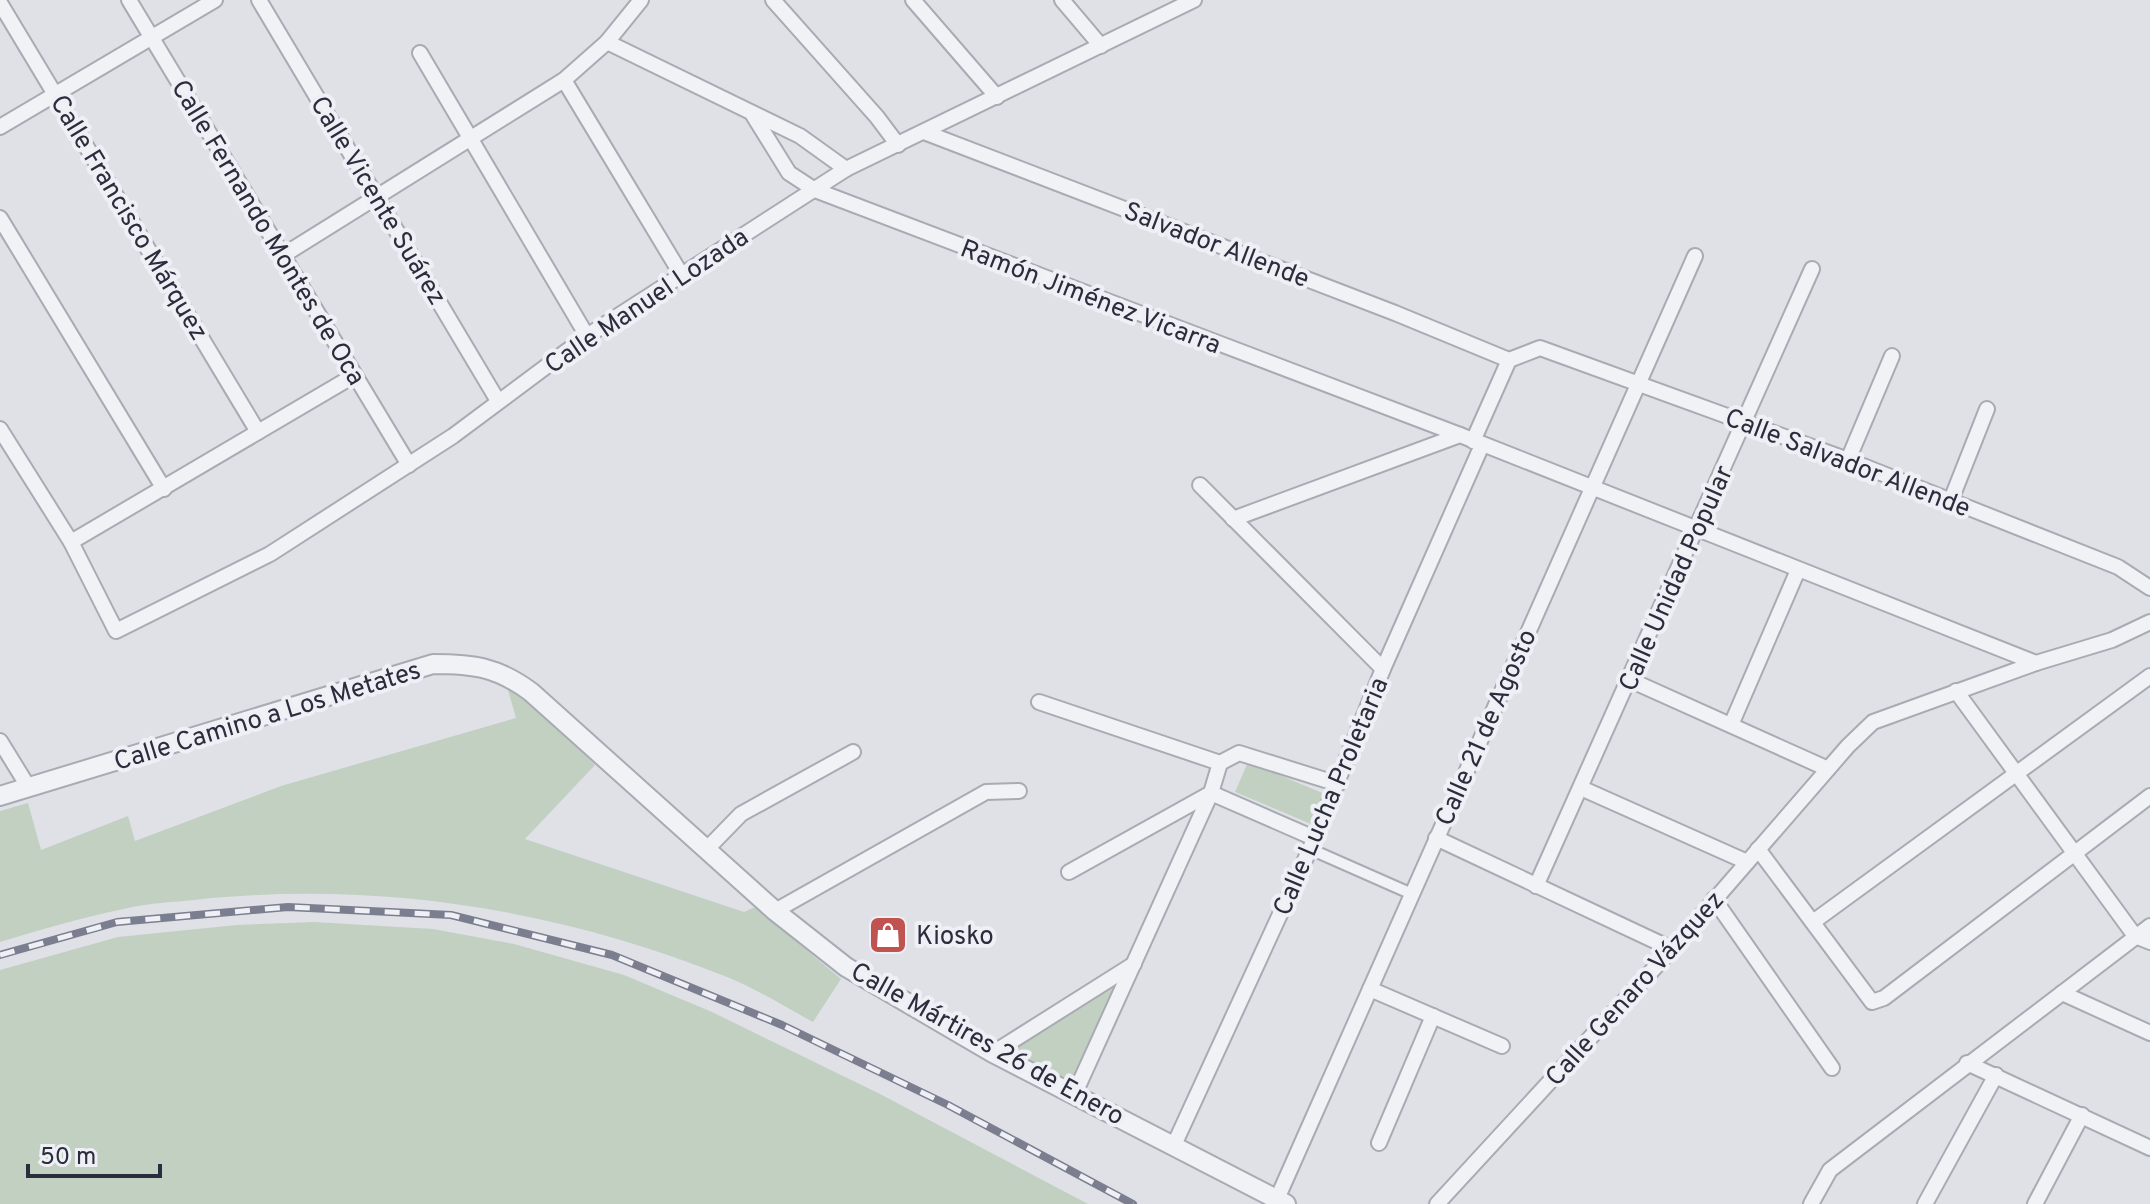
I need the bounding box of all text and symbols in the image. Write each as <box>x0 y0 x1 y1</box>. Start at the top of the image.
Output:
street label: Calle Fernando Montes de Oca <box>162 74 371 392</box>
street label: Calle Francisco Márquez <box>41 89 214 347</box>
street label: Calle Vicente Suárez <box>301 91 452 312</box>
street label: Salvador Allende <box>1119 196 1314 297</box>
street label: Calle Manuel Lozada <box>539 222 756 382</box>
street label: Ramón Jiménez Vicarra <box>955 233 1225 363</box>
street label: Calle Salvador Allende <box>1720 402 1975 526</box>
street label: Calle Unidad Popular <box>1613 461 1742 697</box>
street label: Calle 21 de Agosto <box>1429 625 1545 831</box>
street label: Calle Camino a Los Metates <box>110 655 425 780</box>
street label: Calle Lucha Proletaria <box>1267 673 1397 921</box>
street label: Calle Genaro Vázquez <box>1539 885 1732 1094</box>
shop icon: Kiosko <box>867 914 909 956</box>
place label: Kiosko <box>916 921 994 954</box>
street label: Calle Mártires 26 de Enero <box>844 956 1129 1134</box>
scale bar <box>28 1128 160 1178</box>
text: 50 m <box>40 1143 96 1173</box>

